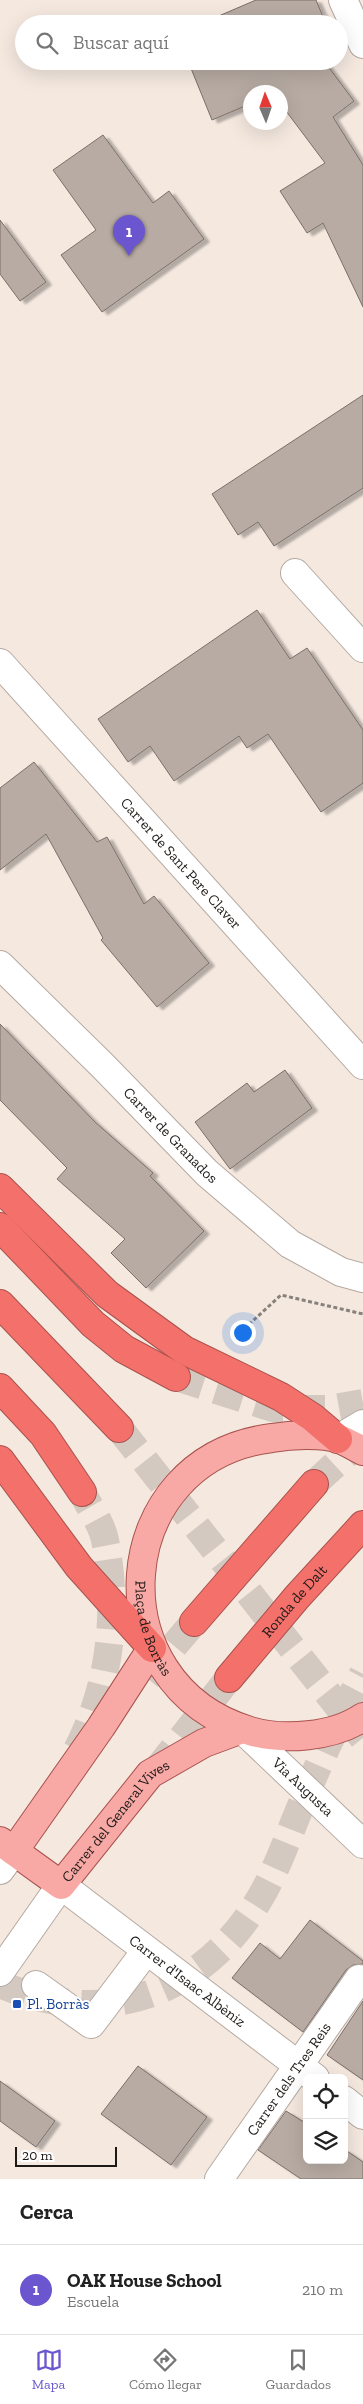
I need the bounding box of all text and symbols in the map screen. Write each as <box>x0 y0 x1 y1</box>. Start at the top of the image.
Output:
search box <box>15 15 348 70</box>
icon: search <box>33 29 61 57</box>
text: Buscar aquí <box>73 31 169 54</box>
north arrow <box>243 85 288 130</box>
pin: 1 <box>113 215 145 256</box>
street label: Carrer de Sant Pere Claver <box>117 794 245 933</box>
street label: Carrer de Granados <box>120 1084 221 1187</box>
your location <box>230 1320 256 1346</box>
street label: Ronda de Dalt <box>258 1561 331 1641</box>
street label: Plaça de Borràs <box>132 1581 176 1679</box>
street label: Via Augusta <box>268 1753 337 1820</box>
street label: Carrer del General Vives <box>58 1756 173 1886</box>
street label: Carrer d'Isaac Albèniz <box>126 1931 249 2031</box>
place label: Pl. Borràs <box>27 1995 89 2013</box>
marker: Pl. Borràs <box>11 1998 23 2010</box>
street label: Carrer dels Tres Reis <box>243 2019 335 2139</box>
map controls <box>303 2074 348 2164</box>
button: locate <box>303 2074 348 2119</box>
button: layers <box>303 2119 348 2164</box>
scale bar <box>15 2144 118 2167</box>
text: 20 m <box>22 2147 53 2164</box>
text: Cerca <box>20 2199 73 2224</box>
text: OAK House School <box>67 2269 222 2292</box>
text: 1 <box>33 2280 39 2299</box>
text: 210 m <box>302 2280 343 2299</box>
text: Escuela <box>67 2292 119 2311</box>
tab: Mapa <box>32 2346 65 2393</box>
tab: Cómo llegar <box>129 2346 202 2393</box>
tab: Guardados <box>266 2346 331 2393</box>

